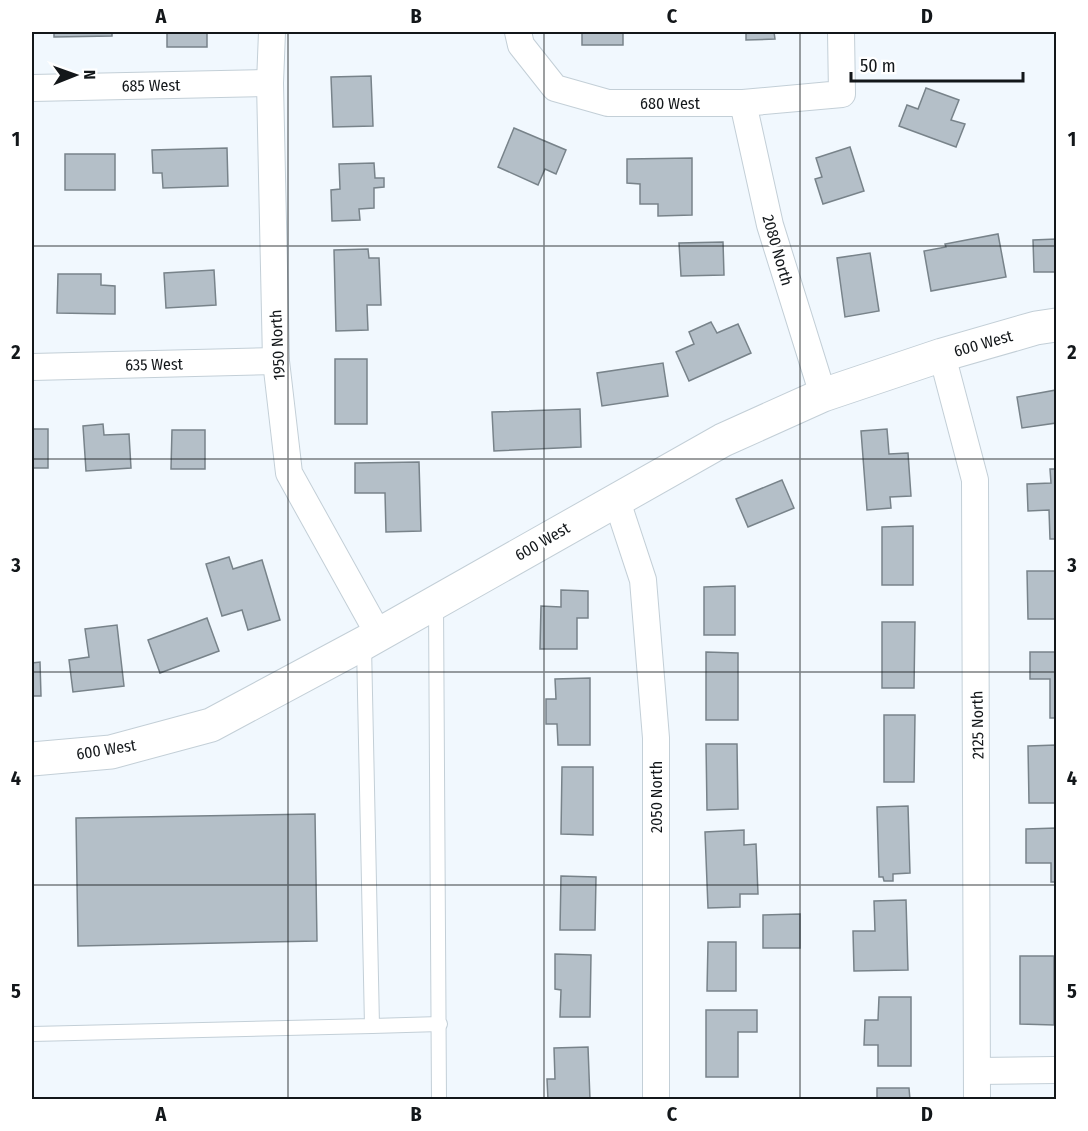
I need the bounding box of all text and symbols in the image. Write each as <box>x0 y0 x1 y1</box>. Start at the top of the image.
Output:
text: A <box>155 4 168 28</box>
text: B <box>410 4 422 28</box>
text: C <box>667 4 678 28</box>
text: D <box>921 4 933 28</box>
north arrow <box>45 45 105 105</box>
scale bar <box>851 45 1024 83</box>
text: 50 m <box>860 55 896 77</box>
text: N <box>80 70 99 80</box>
street label: 685 West <box>121 75 181 96</box>
street label: 680 West <box>640 94 701 113</box>
text: 1 <box>12 127 20 151</box>
text: 1 <box>1068 127 1076 151</box>
street label: 2080 North <box>758 212 797 288</box>
street label: 1950 North <box>266 309 289 381</box>
street label: 600 West <box>952 326 1015 361</box>
text: 2 <box>10 340 21 364</box>
text: 2 <box>1066 340 1077 364</box>
street label: 635 West <box>125 354 184 375</box>
street label: 600 West <box>511 518 574 565</box>
text: 3 <box>10 553 21 577</box>
text: 3 <box>1066 553 1077 577</box>
street label: 2125 North <box>967 691 988 759</box>
street label: 600 West <box>75 735 138 764</box>
street label: 2050 North <box>647 761 666 833</box>
text: 4 <box>11 766 21 790</box>
text: 4 <box>1067 766 1077 790</box>
text: 5 <box>11 979 21 1003</box>
text: 5 <box>1067 979 1077 1003</box>
text: A <box>155 1102 168 1126</box>
text: B <box>410 1102 422 1126</box>
text: C <box>667 1102 678 1126</box>
text: D <box>921 1102 933 1126</box>

